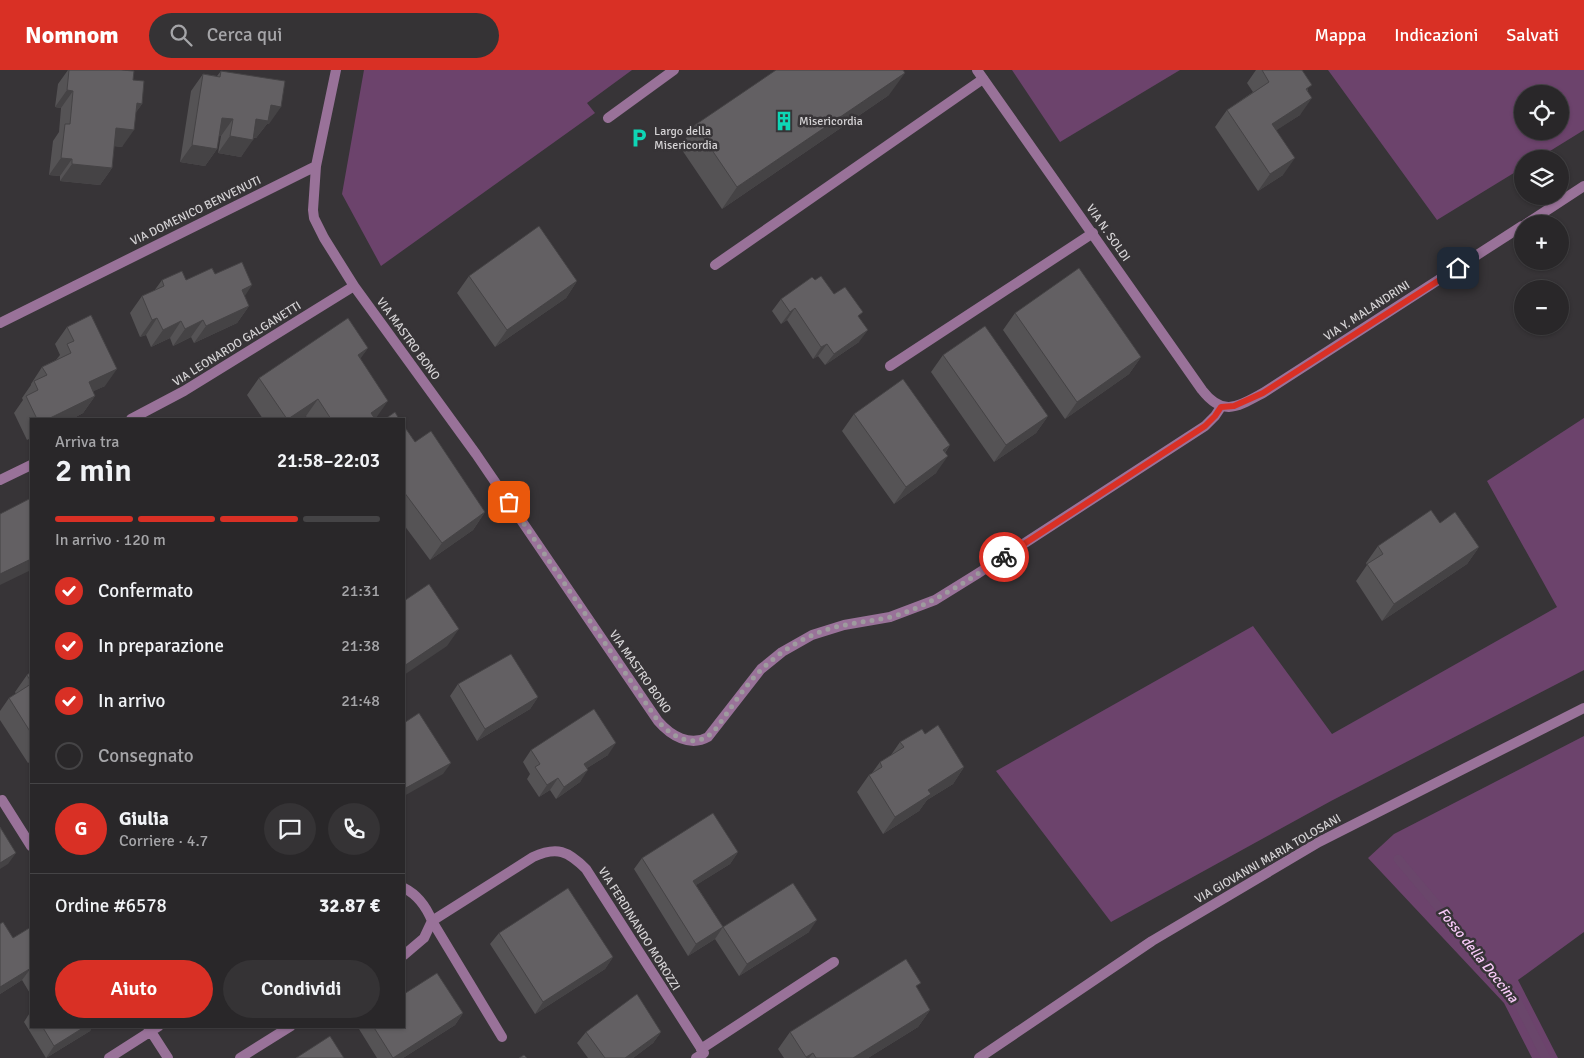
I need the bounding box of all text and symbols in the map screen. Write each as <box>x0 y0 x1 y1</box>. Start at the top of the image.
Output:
search box <box>149 13 499 58</box>
text: Nomnom <box>25 20 119 50</box>
icon: search <box>167 21 195 49</box>
text: Cerca qui <box>207 23 282 47</box>
text: Mappa <box>1314 24 1366 46</box>
text: Indicazioni <box>1394 24 1478 46</box>
text: Salvati <box>1506 24 1559 46</box>
map controls <box>1514 85 1569 335</box>
button: locate <box>1514 85 1569 140</box>
building icon: Misericordia <box>773 110 795 132</box>
place label: Misericordia <box>799 114 863 129</box>
place label: Largo della Misericordia <box>654 124 718 153</box>
parking icon: Largo della Misericordia <box>628 127 650 149</box>
button: layers <box>1514 150 1569 205</box>
street label: VIA DOMENICO BENVENUTI <box>128 173 264 249</box>
street label: VIA N. SOLDI <box>1083 202 1133 264</box>
button: + <box>1514 215 1569 270</box>
pin <box>1437 247 1479 289</box>
icon: home <box>1444 254 1472 282</box>
street label: VIA Y. MALANDRINI <box>1321 278 1413 344</box>
button: − <box>1514 280 1569 335</box>
street label: VIA MASTRO BONO <box>373 295 443 383</box>
street label: VIA LEONARDO GALGANETTI <box>170 298 304 390</box>
text: Arriva tra <box>55 432 119 452</box>
text: 21:58–22:03 <box>277 449 380 473</box>
text: 2 min <box>55 451 132 490</box>
pin <box>488 481 530 523</box>
icon: bag <box>495 488 523 516</box>
text: In arrivo · 120 m <box>55 530 166 550</box>
courier <box>979 532 1029 582</box>
icon: bike <box>990 543 1018 571</box>
icon: check <box>55 577 83 605</box>
text: Confermato <box>98 579 193 603</box>
text: 21:31 <box>341 581 380 601</box>
street label: VIA MASTRO BONO <box>606 627 674 717</box>
icon: check <box>55 632 83 660</box>
text: In preparazione <box>98 634 224 658</box>
text: 21:38 <box>341 636 380 656</box>
icon: check <box>55 687 83 715</box>
text: In arrivo <box>98 689 165 713</box>
text: 21:48 <box>341 691 380 711</box>
text: Consegnato <box>98 744 194 768</box>
button: chat <box>264 803 316 855</box>
button: phone <box>328 803 380 855</box>
text: Giulia <box>119 807 169 831</box>
street label: VIA GIOVANNI MARIA TOLOSANI <box>1192 811 1344 907</box>
text: G <box>75 817 87 841</box>
text: Corriere · 4.7 <box>119 831 208 851</box>
street label: VIA FERDINANDO MOROZZI <box>595 864 683 994</box>
text: Ordine #6578 <box>55 894 167 918</box>
text: 32.87 € <box>319 894 380 918</box>
water label: Fosso della Doccina <box>1434 904 1522 1007</box>
button: Aiuto <box>55 960 213 1018</box>
button: Condividi <box>223 960 380 1018</box>

